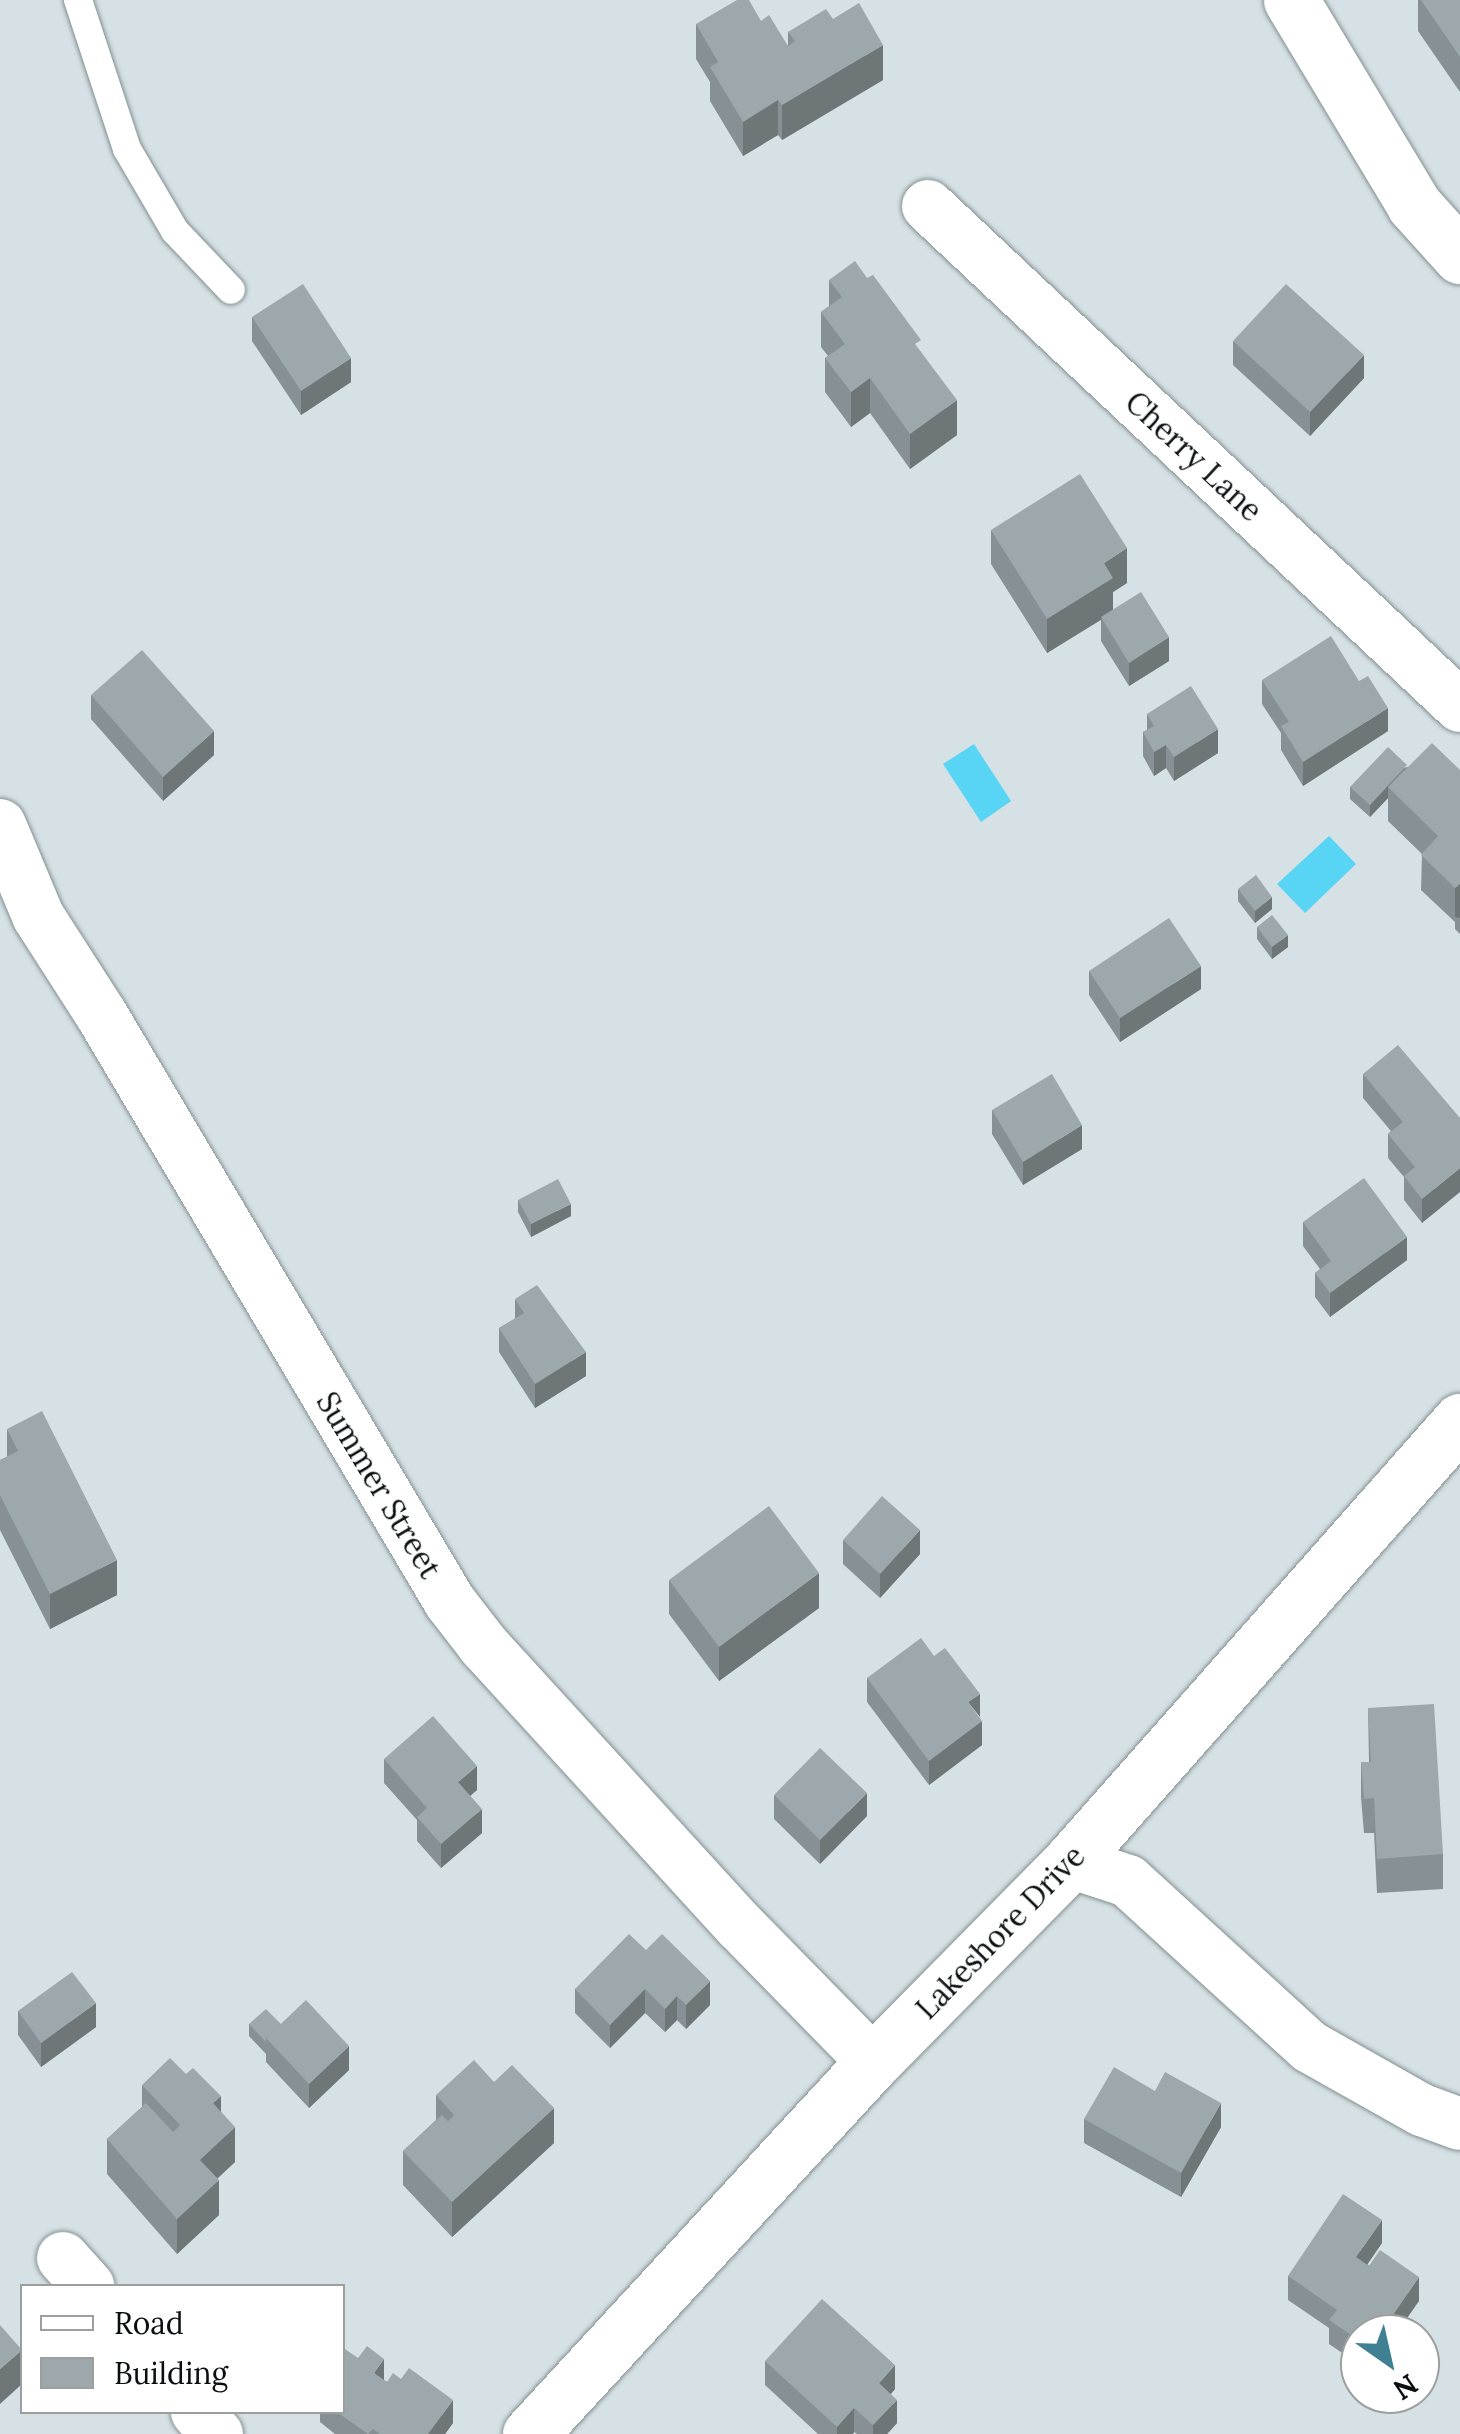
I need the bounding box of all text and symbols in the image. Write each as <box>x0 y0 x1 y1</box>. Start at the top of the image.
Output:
street label: Cherry Lane <box>1118 384 1270 528</box>
street label: Summer Street <box>309 1385 449 1585</box>
street label: Lakeshore Drive <box>908 1838 1092 2026</box>
legend <box>20 2284 345 2414</box>
text: Road <box>114 2304 184 2342</box>
north arrow <box>1340 2314 1440 2414</box>
text: Building <box>114 2354 228 2392</box>
text: N <box>1387 2366 1425 2408</box>

